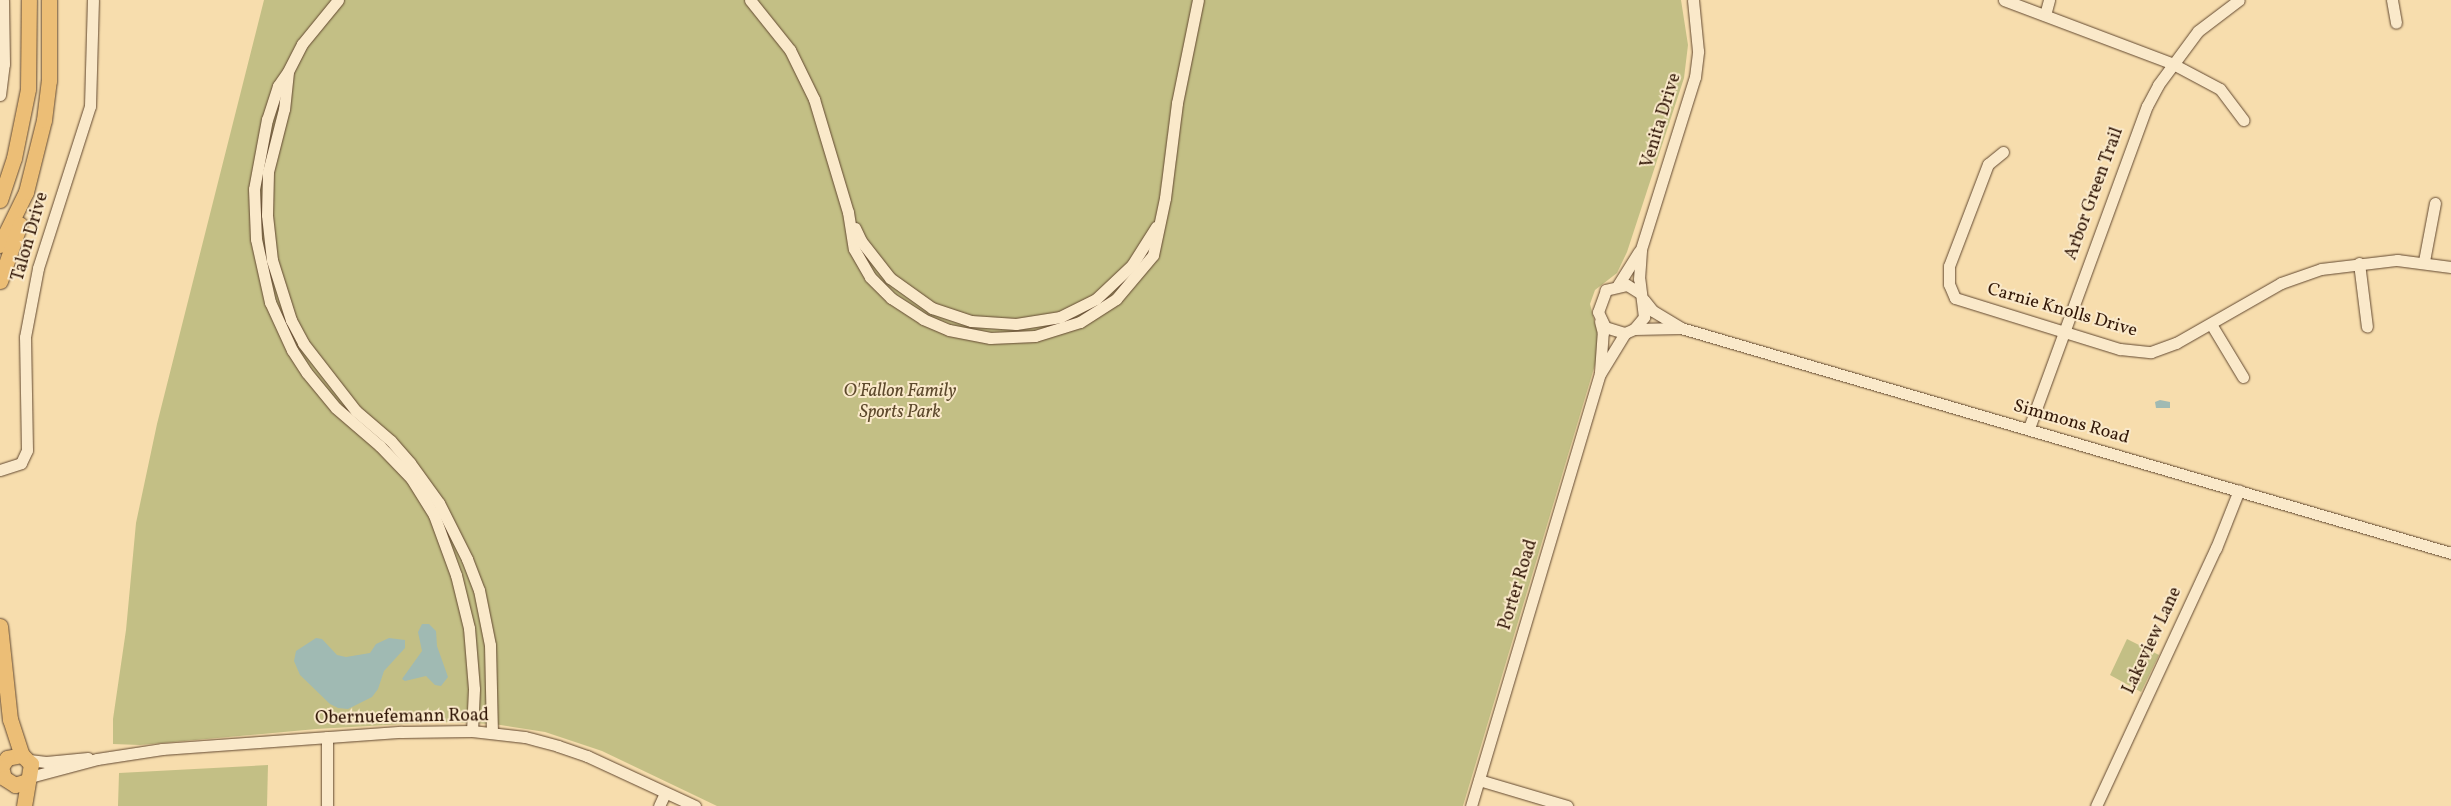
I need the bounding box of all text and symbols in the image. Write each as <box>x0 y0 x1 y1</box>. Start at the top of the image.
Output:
street label: Venita Drive <box>1637 71 1687 171</box>
street label: Arbor Green Trail <box>2061 125 2129 263</box>
street label: Talon Drive <box>8 190 54 284</box>
street label: Carnie Knolls Drive <box>1985 279 2139 343</box>
park label: O'Fallon Family Sports Park <box>844 382 956 424</box>
street label: Simmons Road <box>2011 396 2131 450</box>
street label: Porter Road <box>1495 537 1543 633</box>
street label: Lakeview Lane <box>2119 584 2187 698</box>
street label: Obernuefemann Road <box>315 706 489 730</box>

